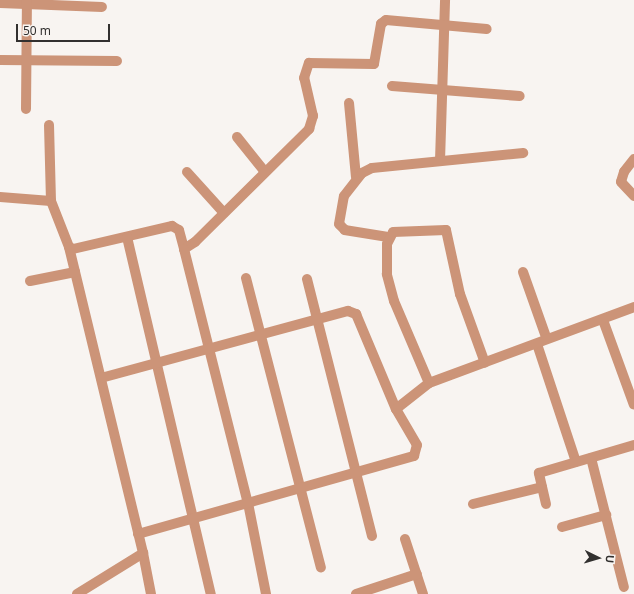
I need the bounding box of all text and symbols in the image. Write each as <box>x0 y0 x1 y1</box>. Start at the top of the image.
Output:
scale bar <box>18 16 112 42</box>
text: 50 m <box>23 22 51 39</box>
north arrow <box>578 538 618 578</box>
text: U <box>603 554 618 564</box>

